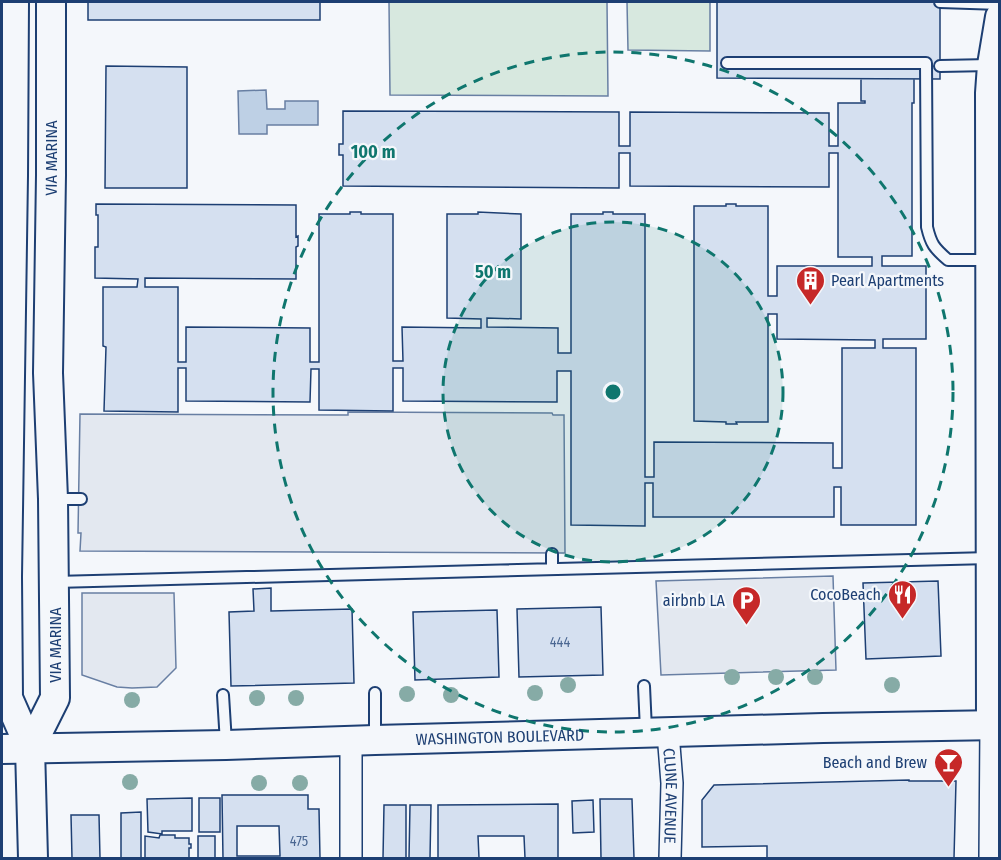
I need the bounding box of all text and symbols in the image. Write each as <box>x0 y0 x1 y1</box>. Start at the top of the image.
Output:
street label: VIA MARINA <box>42 120 61 196</box>
text: 100 m <box>351 141 395 163</box>
text: 50 m <box>475 261 511 283</box>
building icon: Pearl Apartments <box>794 264 826 306</box>
place label: Pearl Apartments <box>831 271 944 290</box>
centre of rings <box>603 382 623 402</box>
restaurant icon: CocoBeach <box>886 578 918 620</box>
parking icon: airbnb LA <box>730 584 762 626</box>
place label: CocoBeach <box>810 585 881 604</box>
place label: airbnb LA <box>663 591 726 610</box>
street label: VIA MARINA <box>46 607 65 683</box>
house number: 444 <box>550 634 570 651</box>
street label: WASHINGTON BOULEVARD <box>415 725 584 749</box>
bar icon: Beach and Brew <box>932 746 964 788</box>
street label: CLUNE AVENUE <box>659 747 681 844</box>
place label: Beach and Brew <box>823 753 928 772</box>
house number: 475 <box>290 833 308 850</box>

